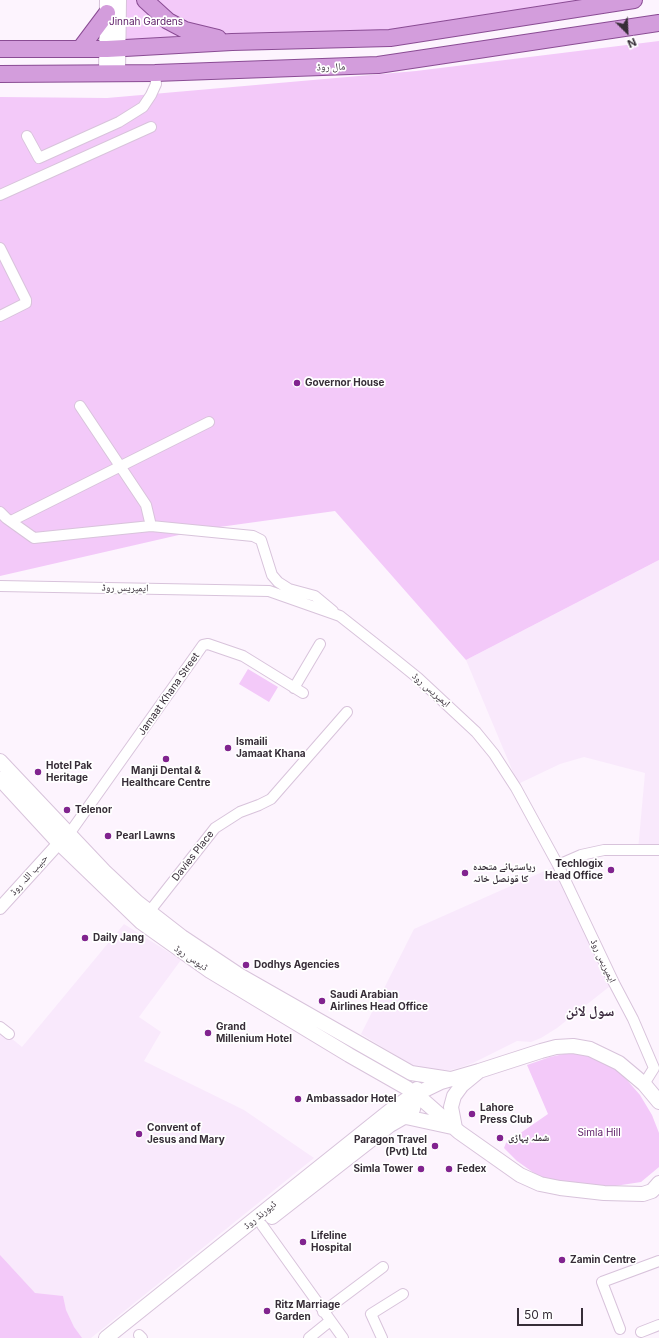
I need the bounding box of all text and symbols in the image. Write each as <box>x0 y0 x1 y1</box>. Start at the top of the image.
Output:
north arrow <box>607 12 647 52</box>
park label: Jinnah Gardens <box>109 16 183 28</box>
text: N <box>625 35 639 51</box>
street label: مال روڈ <box>317 61 345 73</box>
place label: Governor House <box>305 377 385 389</box>
marker: Governor House <box>292 378 302 388</box>
street label: ایمپریس روڈ <box>102 582 148 594</box>
street label: Jamaat Khana Street <box>136 650 202 738</box>
street label: ایمپریس روڈ <box>409 670 453 710</box>
place label: Ismaili Jamaat Khana <box>236 736 306 760</box>
marker: Ismaili Jamaat Khana <box>223 743 233 753</box>
marker: Manji Dental & Healthcare Centre <box>161 754 171 764</box>
place label: Hotel Pak Heritage <box>46 760 92 784</box>
place label: Manji Dental & Healthcare Centre <box>121 765 211 788</box>
marker: Hotel Pak Heritage <box>33 767 43 777</box>
place label: Telenor <box>75 804 112 816</box>
marker: Telenor <box>62 805 72 815</box>
street label: Davies Place <box>170 828 216 884</box>
place label: Pearl Lawns <box>116 830 175 842</box>
marker: Pearl Lawns <box>103 831 113 841</box>
street label: حبیب اللہ روڈ <box>7 852 51 898</box>
place label: Techlogix Head Office <box>545 858 603 882</box>
place label: ریاستہائے متحدہ کا قونصل خانہ <box>473 861 535 884</box>
marker: Techlogix Head Office <box>606 865 616 875</box>
marker: ریاستہائے متحدہ کا قونصل خانہ <box>460 868 470 878</box>
place label: Daily Jang <box>93 932 144 944</box>
marker: Daily Jang <box>80 933 90 943</box>
street label: ایمپریس روڈ <box>588 937 618 985</box>
street label: ڈیوس روڈ <box>172 942 210 974</box>
place label: Dodhys Agencies <box>254 959 340 971</box>
marker: Dodhys Agencies <box>241 960 251 970</box>
place label: Saudi Arabian Airlines Head Office <box>330 989 428 1012</box>
marker: Saudi Arabian Airlines Head Office <box>317 996 327 1006</box>
district label: سول لائن <box>566 1004 614 1020</box>
place label: Grand Millenium Hotel <box>216 1021 292 1044</box>
marker: Grand Millenium Hotel <box>203 1028 213 1038</box>
place label: Ambassador Hotel <box>306 1093 397 1105</box>
marker: Ambassador Hotel <box>293 1094 303 1104</box>
place label: Lahore Press Club <box>480 1102 532 1126</box>
marker: Lahore Press Club <box>467 1109 477 1119</box>
place label: Convent of Jesus and Mary <box>147 1122 225 1146</box>
park label: Simla Hill <box>577 1127 621 1139</box>
marker: Convent of Jesus and Mary <box>134 1129 144 1139</box>
place label: شملہ پہاڑی <box>508 1132 549 1144</box>
marker: شملہ پہاڑی <box>495 1133 505 1143</box>
place label: Paragon Travel (Pvt) Ltd <box>354 1134 427 1158</box>
marker: Paragon Travel (Pvt) Ltd <box>430 1141 440 1151</box>
place label: Simla Tower <box>353 1163 413 1175</box>
place label: Fedex <box>457 1163 486 1175</box>
marker: Simla Tower <box>416 1164 426 1174</box>
marker: Fedex <box>444 1164 454 1174</box>
street label: ڈیورنڈ روڈ <box>241 1198 279 1232</box>
place label: Lifeline Hospital <box>311 1230 351 1254</box>
marker: Lifeline Hospital <box>298 1237 308 1247</box>
place label: Zamin Centre <box>570 1254 636 1266</box>
marker: Zamin Centre <box>557 1255 567 1265</box>
place label: Ritz Marriage Garden <box>275 1299 340 1322</box>
scale bar <box>519 1300 585 1326</box>
marker: Ritz Marriage Garden <box>262 1306 272 1316</box>
text: 50 m <box>524 1307 553 1322</box>

